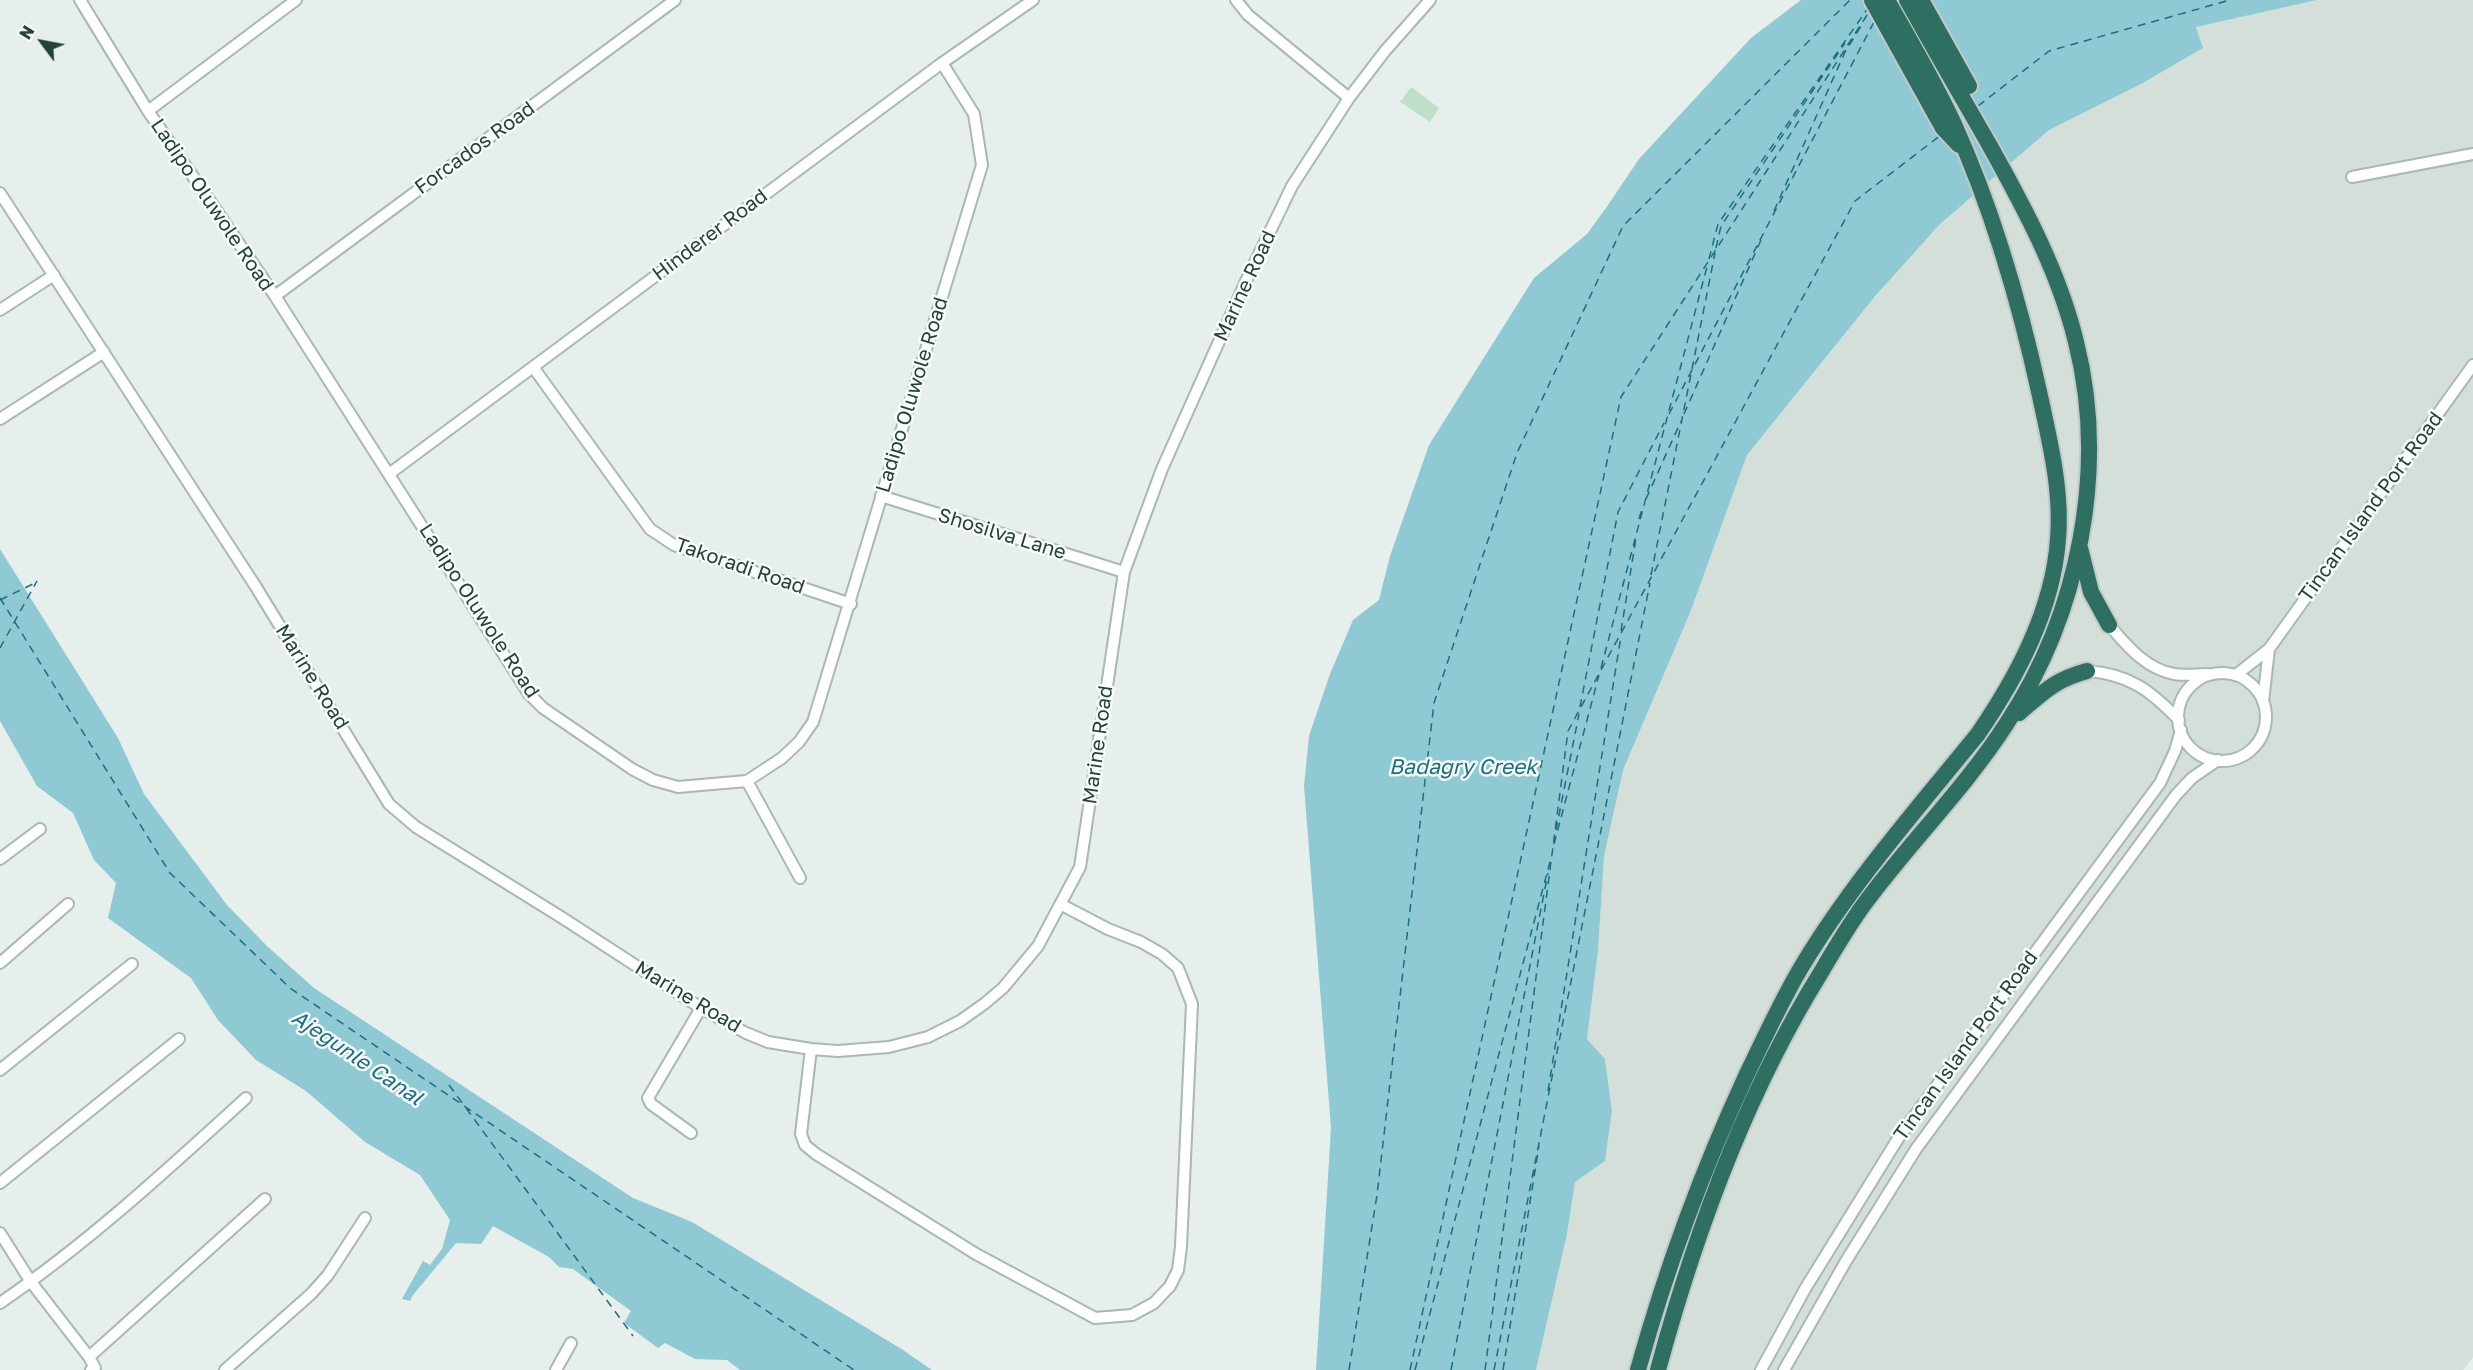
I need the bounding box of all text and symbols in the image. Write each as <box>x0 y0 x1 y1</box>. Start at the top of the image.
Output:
north arrow <box>12 12 72 72</box>
text: N <box>15 22 38 43</box>
street label: Forcados Road <box>410 96 540 200</box>
street label: Ladipo Oluwole Road <box>145 114 279 296</box>
street label: Hinderer Road <box>648 184 772 286</box>
street label: Marine Road <box>1209 227 1281 345</box>
street label: Ladipo Oluwole Road <box>871 294 953 496</box>
street label: Tincan Island Port Road <box>2294 407 2448 607</box>
street label: Shosilva Lane <box>935 503 1069 565</box>
street label: Ladipo Oluwole Road <box>414 519 544 703</box>
street label: Takoradi Road <box>672 533 808 599</box>
street label: Marine Road <box>270 620 354 734</box>
street label: Marine Road <box>1078 684 1118 806</box>
water label: Badagry Creek <box>1389 754 1537 780</box>
street label: Tincan Island Port Road <box>1889 946 2043 1146</box>
street label: Marine Road <box>631 956 745 1038</box>
water label: Ajegunle Canal <box>287 1005 427 1111</box>

